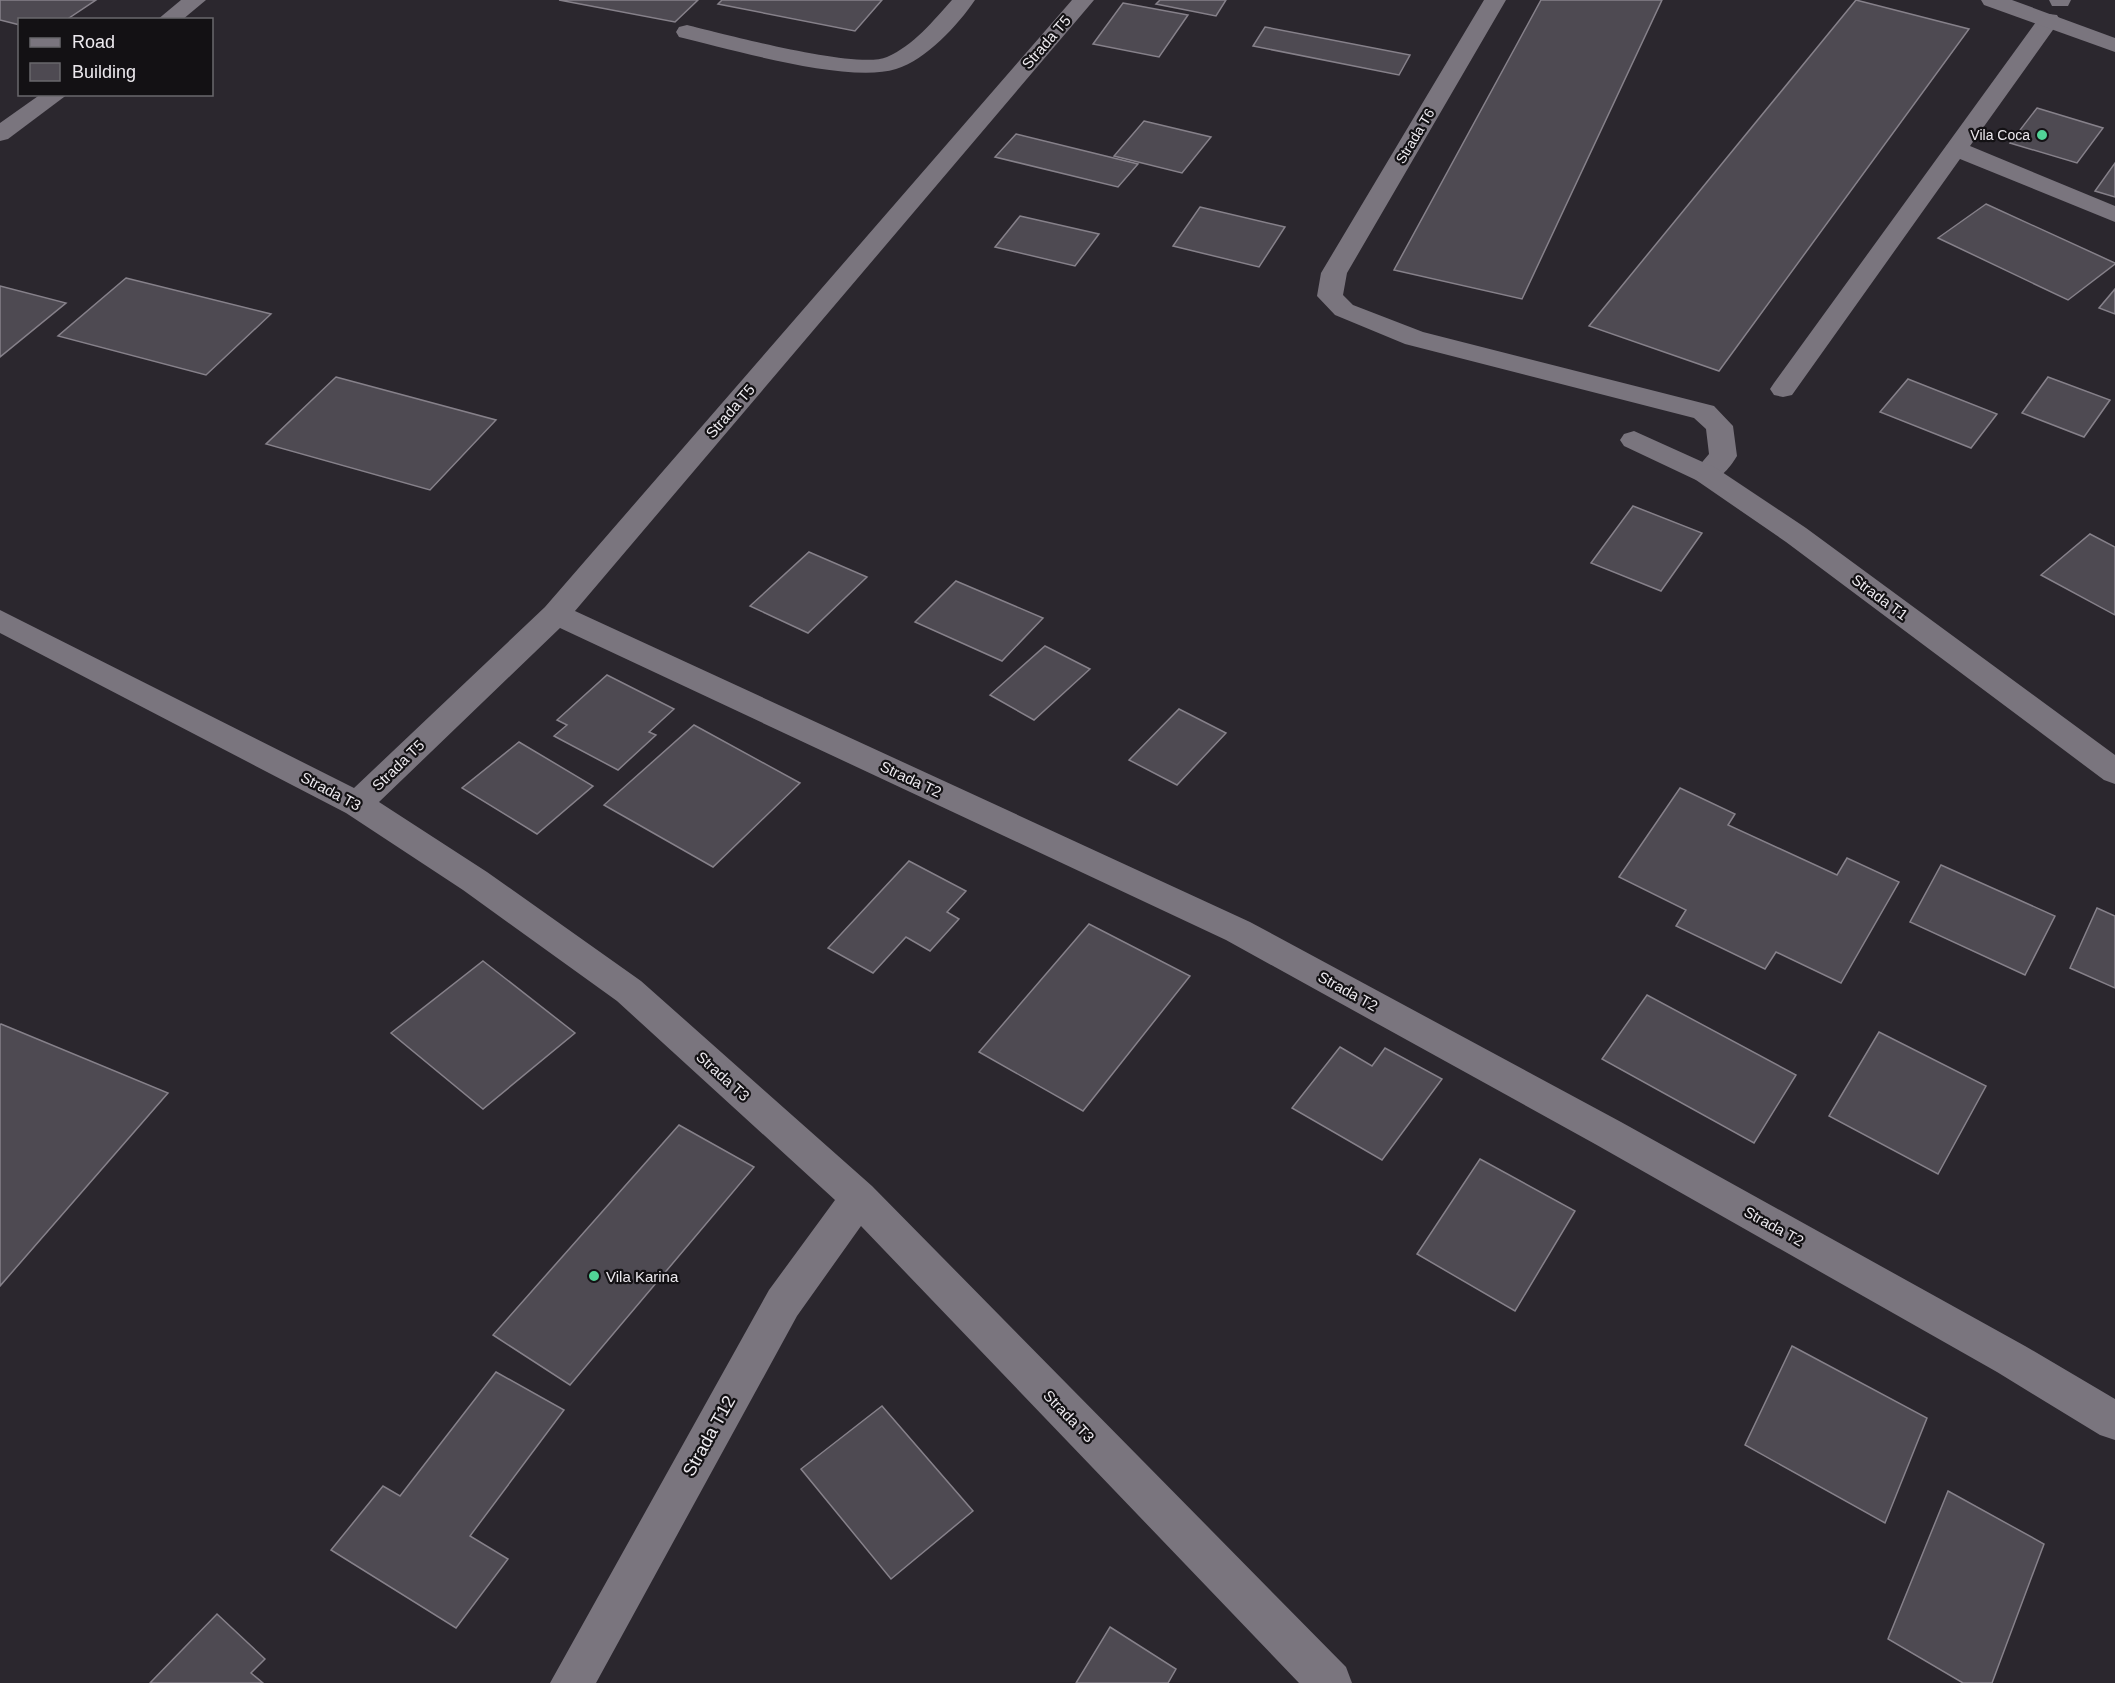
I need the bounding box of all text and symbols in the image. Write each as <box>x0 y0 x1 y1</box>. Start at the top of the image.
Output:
street label: Strada T5 <box>1018 12 1074 72</box>
legend <box>18 18 213 96</box>
text: Road <box>72 32 115 52</box>
text: Building <box>72 62 136 82</box>
street label: Strada T6 <box>1392 105 1438 166</box>
place label: Vila Coca <box>1970 127 2030 143</box>
marker: Vila Coca <box>2035 128 2049 142</box>
street label: Strada T5 <box>702 381 758 441</box>
street label: Strada T1 <box>1849 570 1911 624</box>
street label: Strada T5 <box>368 736 428 794</box>
street label: Strada T2 <box>878 757 944 801</box>
street label: Strada T3 <box>298 768 364 814</box>
street label: Strada T2 <box>1315 968 1381 1014</box>
street label: Strada T3 <box>693 1048 753 1104</box>
street label: Strada T2 <box>1741 1203 1807 1249</box>
place label: Vila Karina <box>606 1268 679 1285</box>
marker: Vila Karina <box>587 1269 601 1283</box>
street label: Strada T3 <box>1040 1386 1098 1446</box>
street label: Strada T12 <box>679 1392 739 1480</box>

